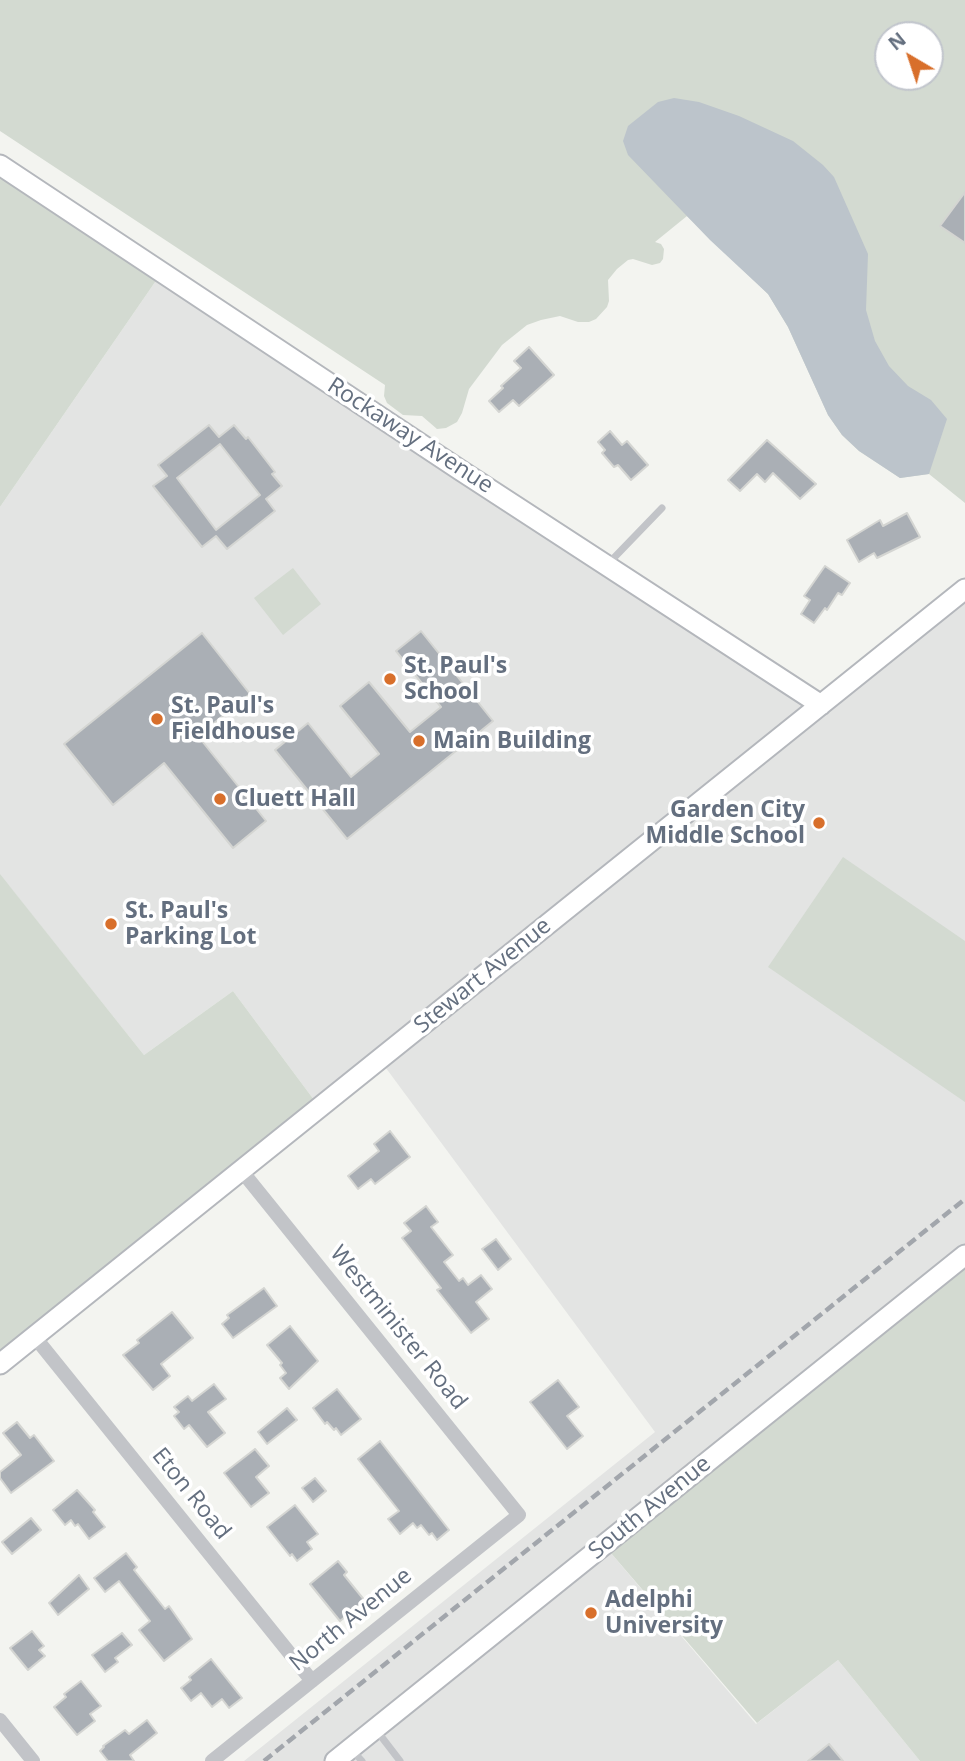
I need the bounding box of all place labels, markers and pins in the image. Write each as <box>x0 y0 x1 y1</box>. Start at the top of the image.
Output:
place label: St. Paul's School <box>404 652 507 706</box>
marker: St. Paul's School <box>382 671 398 687</box>
place label: St. Paul's Fieldhouse <box>171 692 295 746</box>
marker: St. Paul's Fieldhouse <box>149 711 165 727</box>
place label: Main Building <box>433 727 591 755</box>
marker: Main Building <box>411 733 427 749</box>
place label: Cluett Hall <box>234 785 356 813</box>
marker: Cluett Hall <box>212 791 228 807</box>
place label: Garden City Middle School <box>645 796 805 850</box>
marker: Garden City Middle School <box>811 815 827 831</box>
place label: St. Paul's Parking Lot <box>125 897 256 951</box>
marker: St. Paul's Parking Lot <box>103 916 119 932</box>
place label: Adelphi University <box>605 1586 723 1640</box>
marker: Adelphi University <box>583 1605 599 1621</box>

